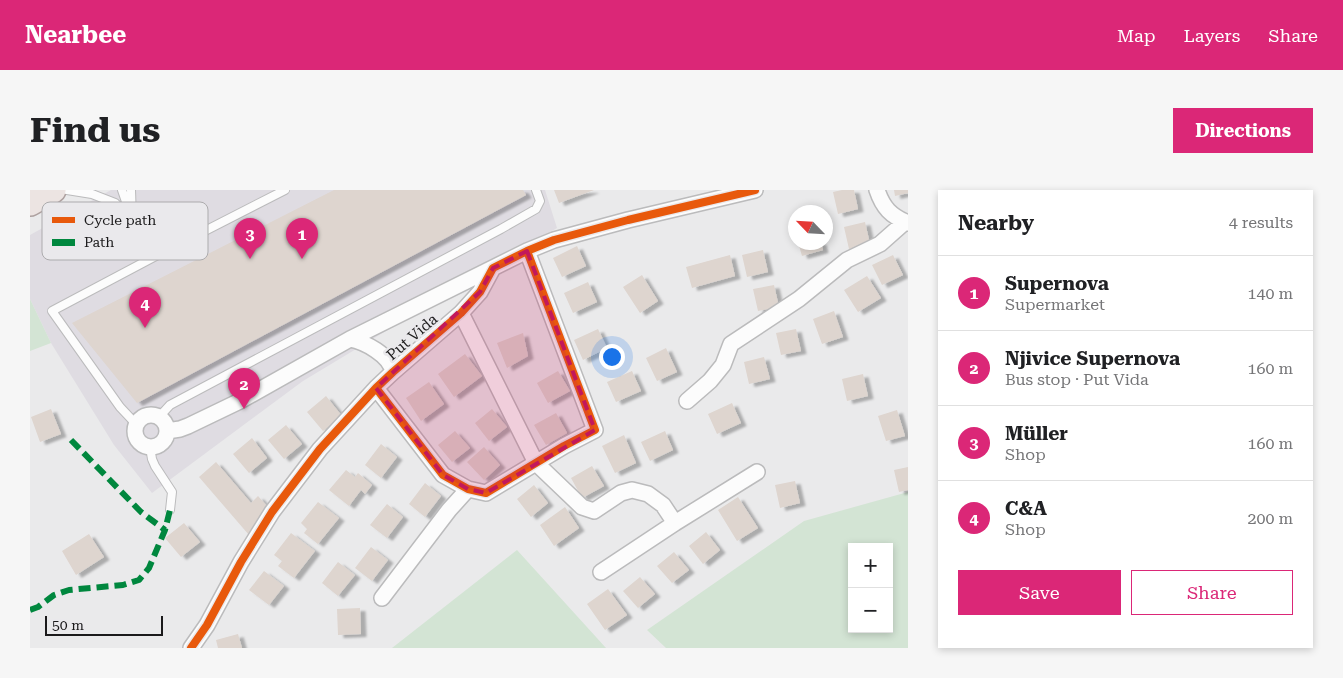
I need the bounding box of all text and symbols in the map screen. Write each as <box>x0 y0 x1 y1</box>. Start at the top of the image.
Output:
text: Nearbee <box>25 21 126 49</box>
text: Map <box>1117 25 1156 46</box>
text: Layers <box>1184 25 1240 46</box>
text: Share <box>1268 25 1318 46</box>
button: Directions <box>1173 108 1313 153</box>
text: Find us <box>30 110 160 151</box>
legend <box>42 202 208 260</box>
north arrow <box>788 205 833 250</box>
text: Nearby <box>958 211 1034 235</box>
text: Cycle path <box>84 212 156 228</box>
text: 4 results <box>1229 213 1293 232</box>
pin: 3 <box>234 218 266 259</box>
pin: 1 <box>286 218 318 259</box>
text: Path <box>84 234 114 250</box>
text: Supernova <box>1005 272 1109 295</box>
text: 1 <box>970 284 978 303</box>
text: 140 m <box>1247 284 1293 303</box>
pin: 4 <box>129 287 161 328</box>
text: Supermarket <box>1005 295 1105 314</box>
street label: Put Vida <box>383 310 441 364</box>
your location <box>599 344 625 370</box>
text: Njivice Supernova <box>1005 347 1180 370</box>
text: 2 <box>970 359 978 378</box>
text: 160 m <box>1247 359 1293 378</box>
pin: 2 <box>228 368 260 409</box>
text: Bus stop · Put Vida <box>1005 370 1149 389</box>
text: Müller <box>1005 422 1068 445</box>
text: 3 <box>970 434 978 453</box>
text: 160 m <box>1247 434 1293 453</box>
text: Shop <box>1005 445 1046 464</box>
text: C&A <box>1005 497 1047 520</box>
text: 4 <box>970 509 978 528</box>
text: 200 m <box>1247 509 1293 528</box>
text: Shop <box>1005 520 1046 539</box>
map controls <box>848 543 893 633</box>
button: + <box>848 543 893 588</box>
button: Save <box>958 570 1121 615</box>
button: Share <box>1131 570 1293 615</box>
button: − <box>848 588 893 633</box>
scale bar <box>45 613 162 636</box>
text: 50 m <box>52 617 84 633</box>

